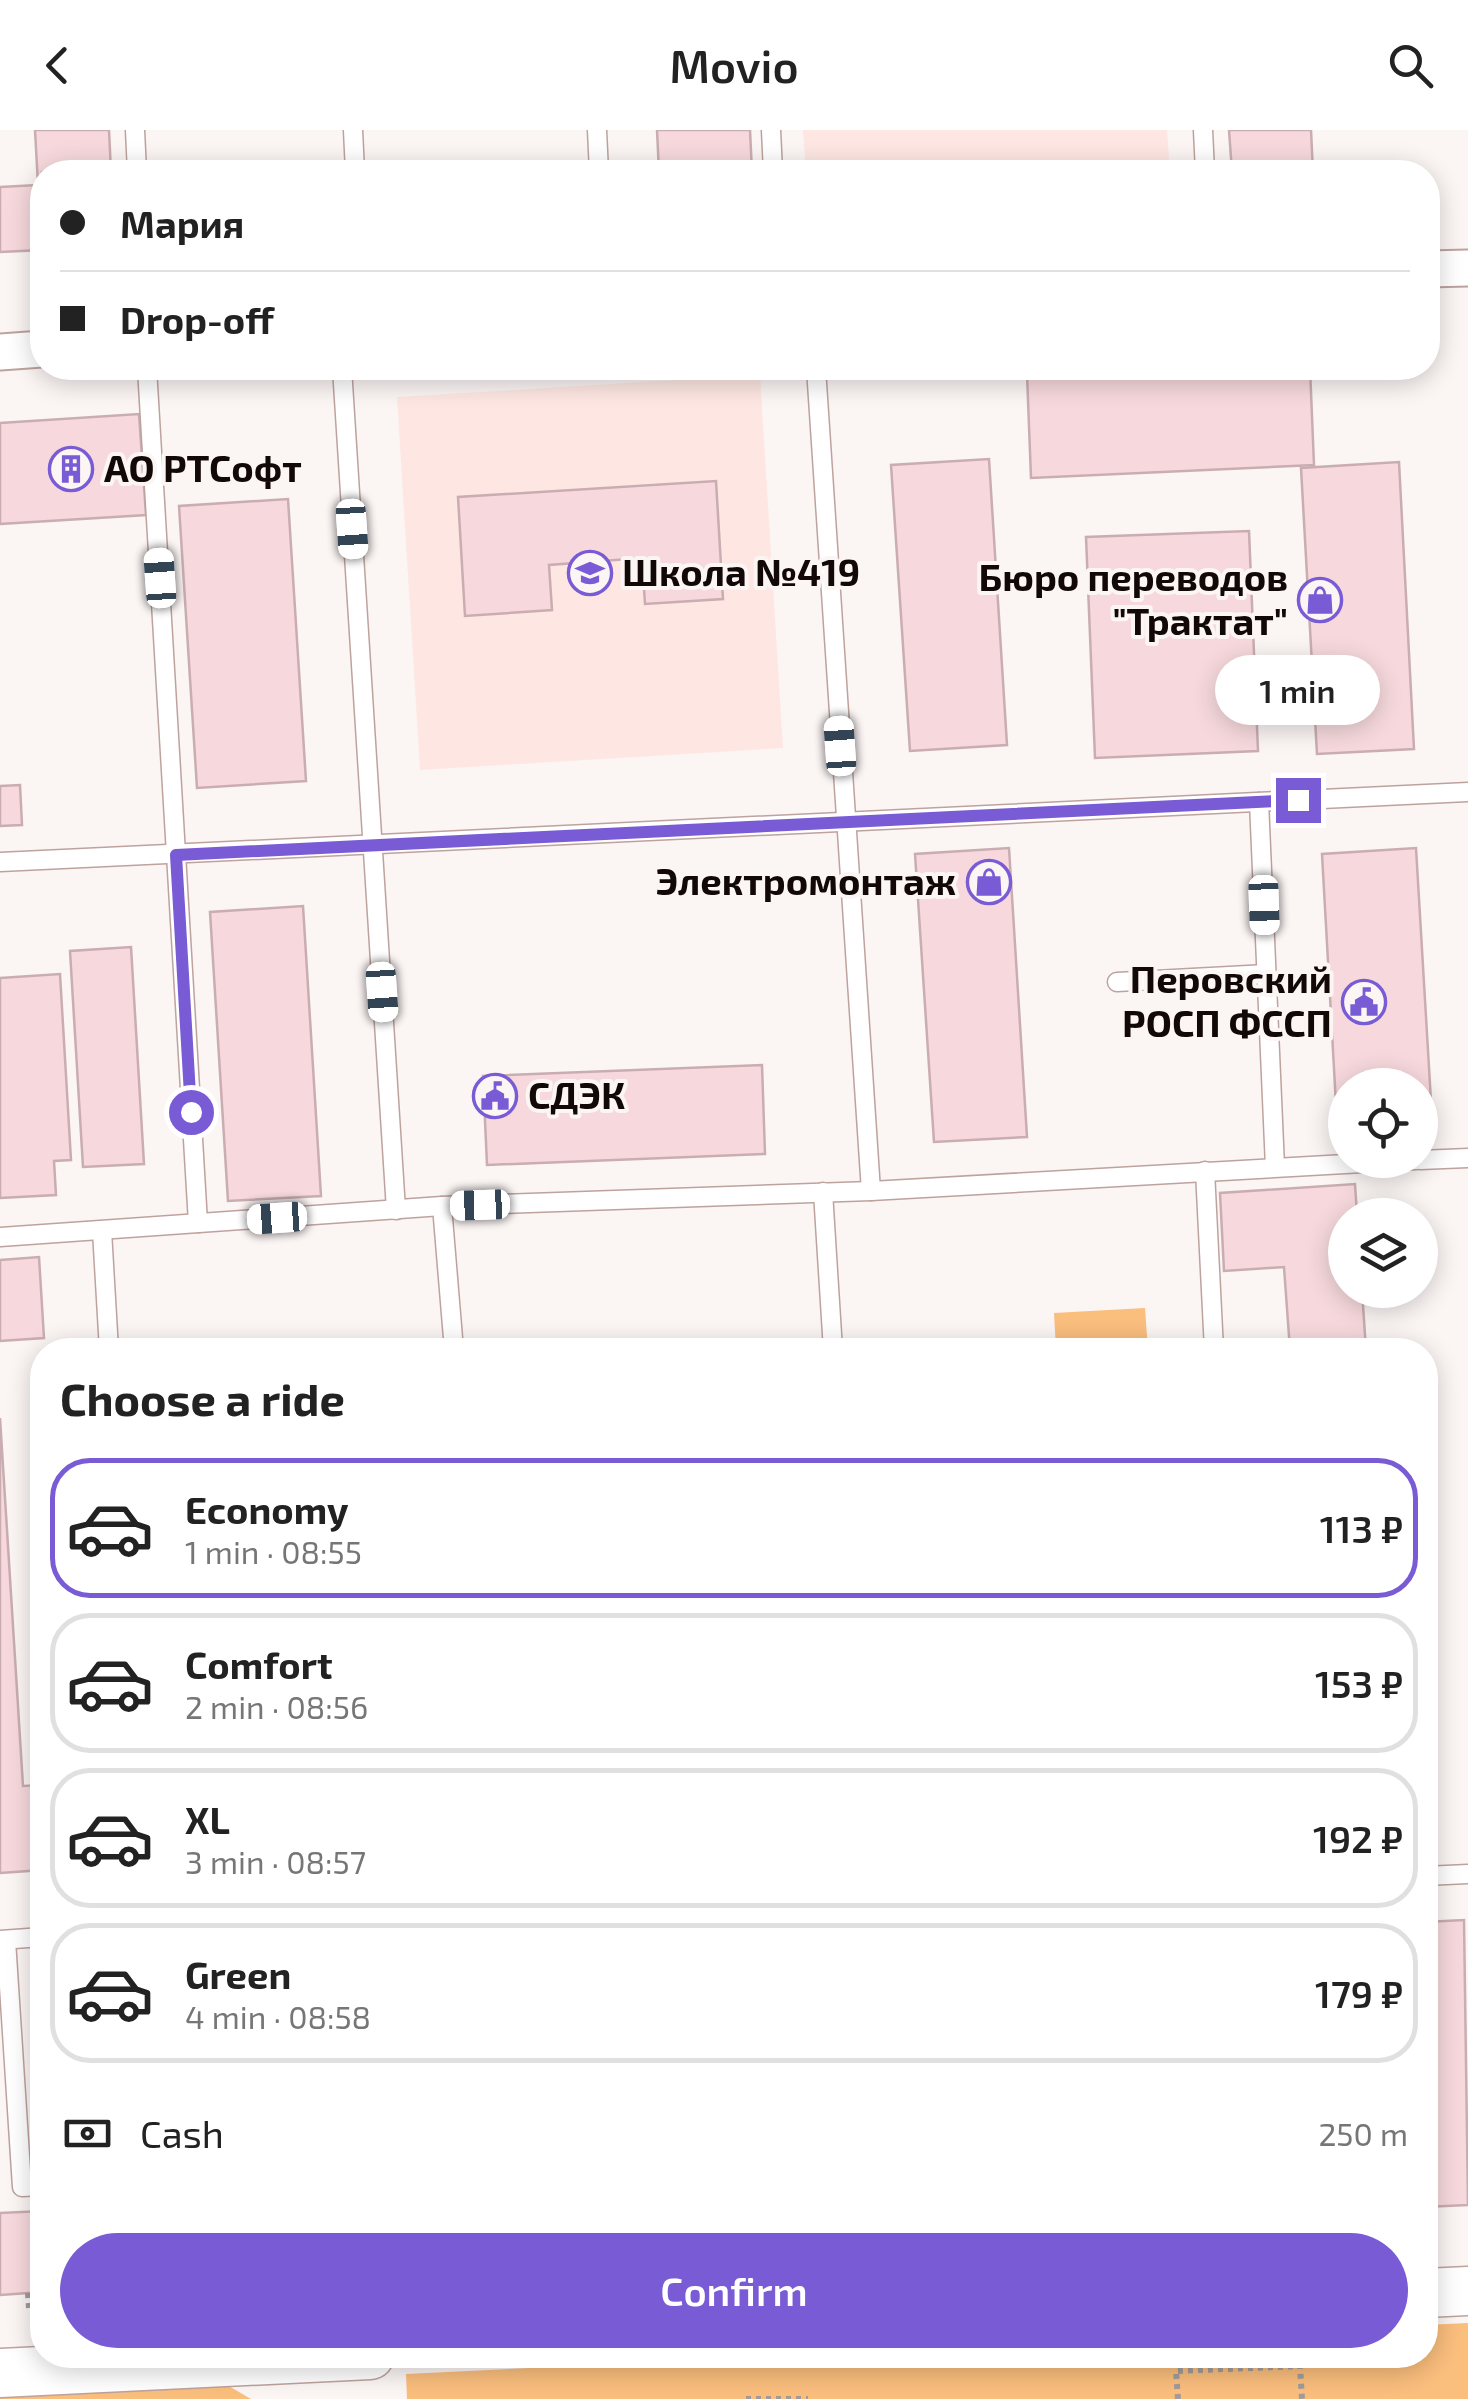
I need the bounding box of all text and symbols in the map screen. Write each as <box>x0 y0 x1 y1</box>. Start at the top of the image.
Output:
icon: back <box>30 38 85 93</box>
text: Movio <box>670 38 798 92</box>
icon: search <box>1383 38 1438 93</box>
text: Мария <box>120 200 244 246</box>
text: Drop-off <box>120 296 274 342</box>
place label: АО РТСофт <box>104 444 302 490</box>
building icon: АО РТСофт <box>48 446 94 492</box>
car <box>335 498 369 560</box>
car <box>143 547 177 609</box>
place label: Школа №419 <box>622 548 860 594</box>
school or university icon: Школа №419 <box>567 550 613 596</box>
place label: Бюро переводов "Трактат" <box>979 553 1288 643</box>
shop icon: Бюро переводов "Трактат" <box>1297 577 1343 623</box>
callout: 1 min <box>1216 655 1380 725</box>
text: 1 min <box>1260 671 1335 709</box>
car <box>823 715 857 777</box>
route end <box>1276 778 1321 823</box>
place label: Электромонтаж <box>656 857 956 903</box>
shop icon: Электромонтаж <box>966 859 1012 905</box>
car <box>1248 874 1280 936</box>
place label: Перовский РОСП ФССП <box>1122 955 1332 1045</box>
car <box>365 961 399 1023</box>
public building icon: Перовский РОСП ФССП <box>1341 979 1387 1025</box>
map controls <box>1328 1068 1438 1308</box>
button: locate <box>1328 1068 1438 1178</box>
place label: СДЭК <box>528 1071 625 1117</box>
public building icon: СДЭК <box>472 1073 518 1119</box>
route start <box>169 1090 214 1135</box>
car <box>449 1189 511 1221</box>
button: layers <box>1328 1198 1438 1308</box>
car <box>246 1201 308 1235</box>
text: Choose a ride <box>60 1371 345 1425</box>
icon: car <box>65 1483 155 1573</box>
text: Economy <box>185 1486 349 1532</box>
text: 113 ₽ <box>1320 1505 1403 1551</box>
text: 1 min · 08:55 <box>185 1532 362 1570</box>
icon: car <box>65 1638 155 1728</box>
text: Comfort <box>185 1641 333 1687</box>
text: 153 ₽ <box>1315 1660 1403 1706</box>
text: 2 min · 08:56 <box>185 1687 368 1725</box>
icon: car <box>65 1793 155 1883</box>
text: XL <box>185 1796 230 1842</box>
text: 192 ₽ <box>1313 1815 1403 1861</box>
text: 3 min · 08:57 <box>185 1842 366 1880</box>
icon: car <box>65 1948 155 2038</box>
text: Green <box>185 1951 291 1997</box>
text: 179 ₽ <box>1315 1970 1403 2016</box>
text: 4 min · 08:58 <box>185 1997 371 2035</box>
icon: cash <box>60 2106 115 2161</box>
text: Cash <box>140 2110 224 2156</box>
text: 250 m <box>1318 2114 1408 2152</box>
button: Confirm <box>60 2233 1408 2348</box>

